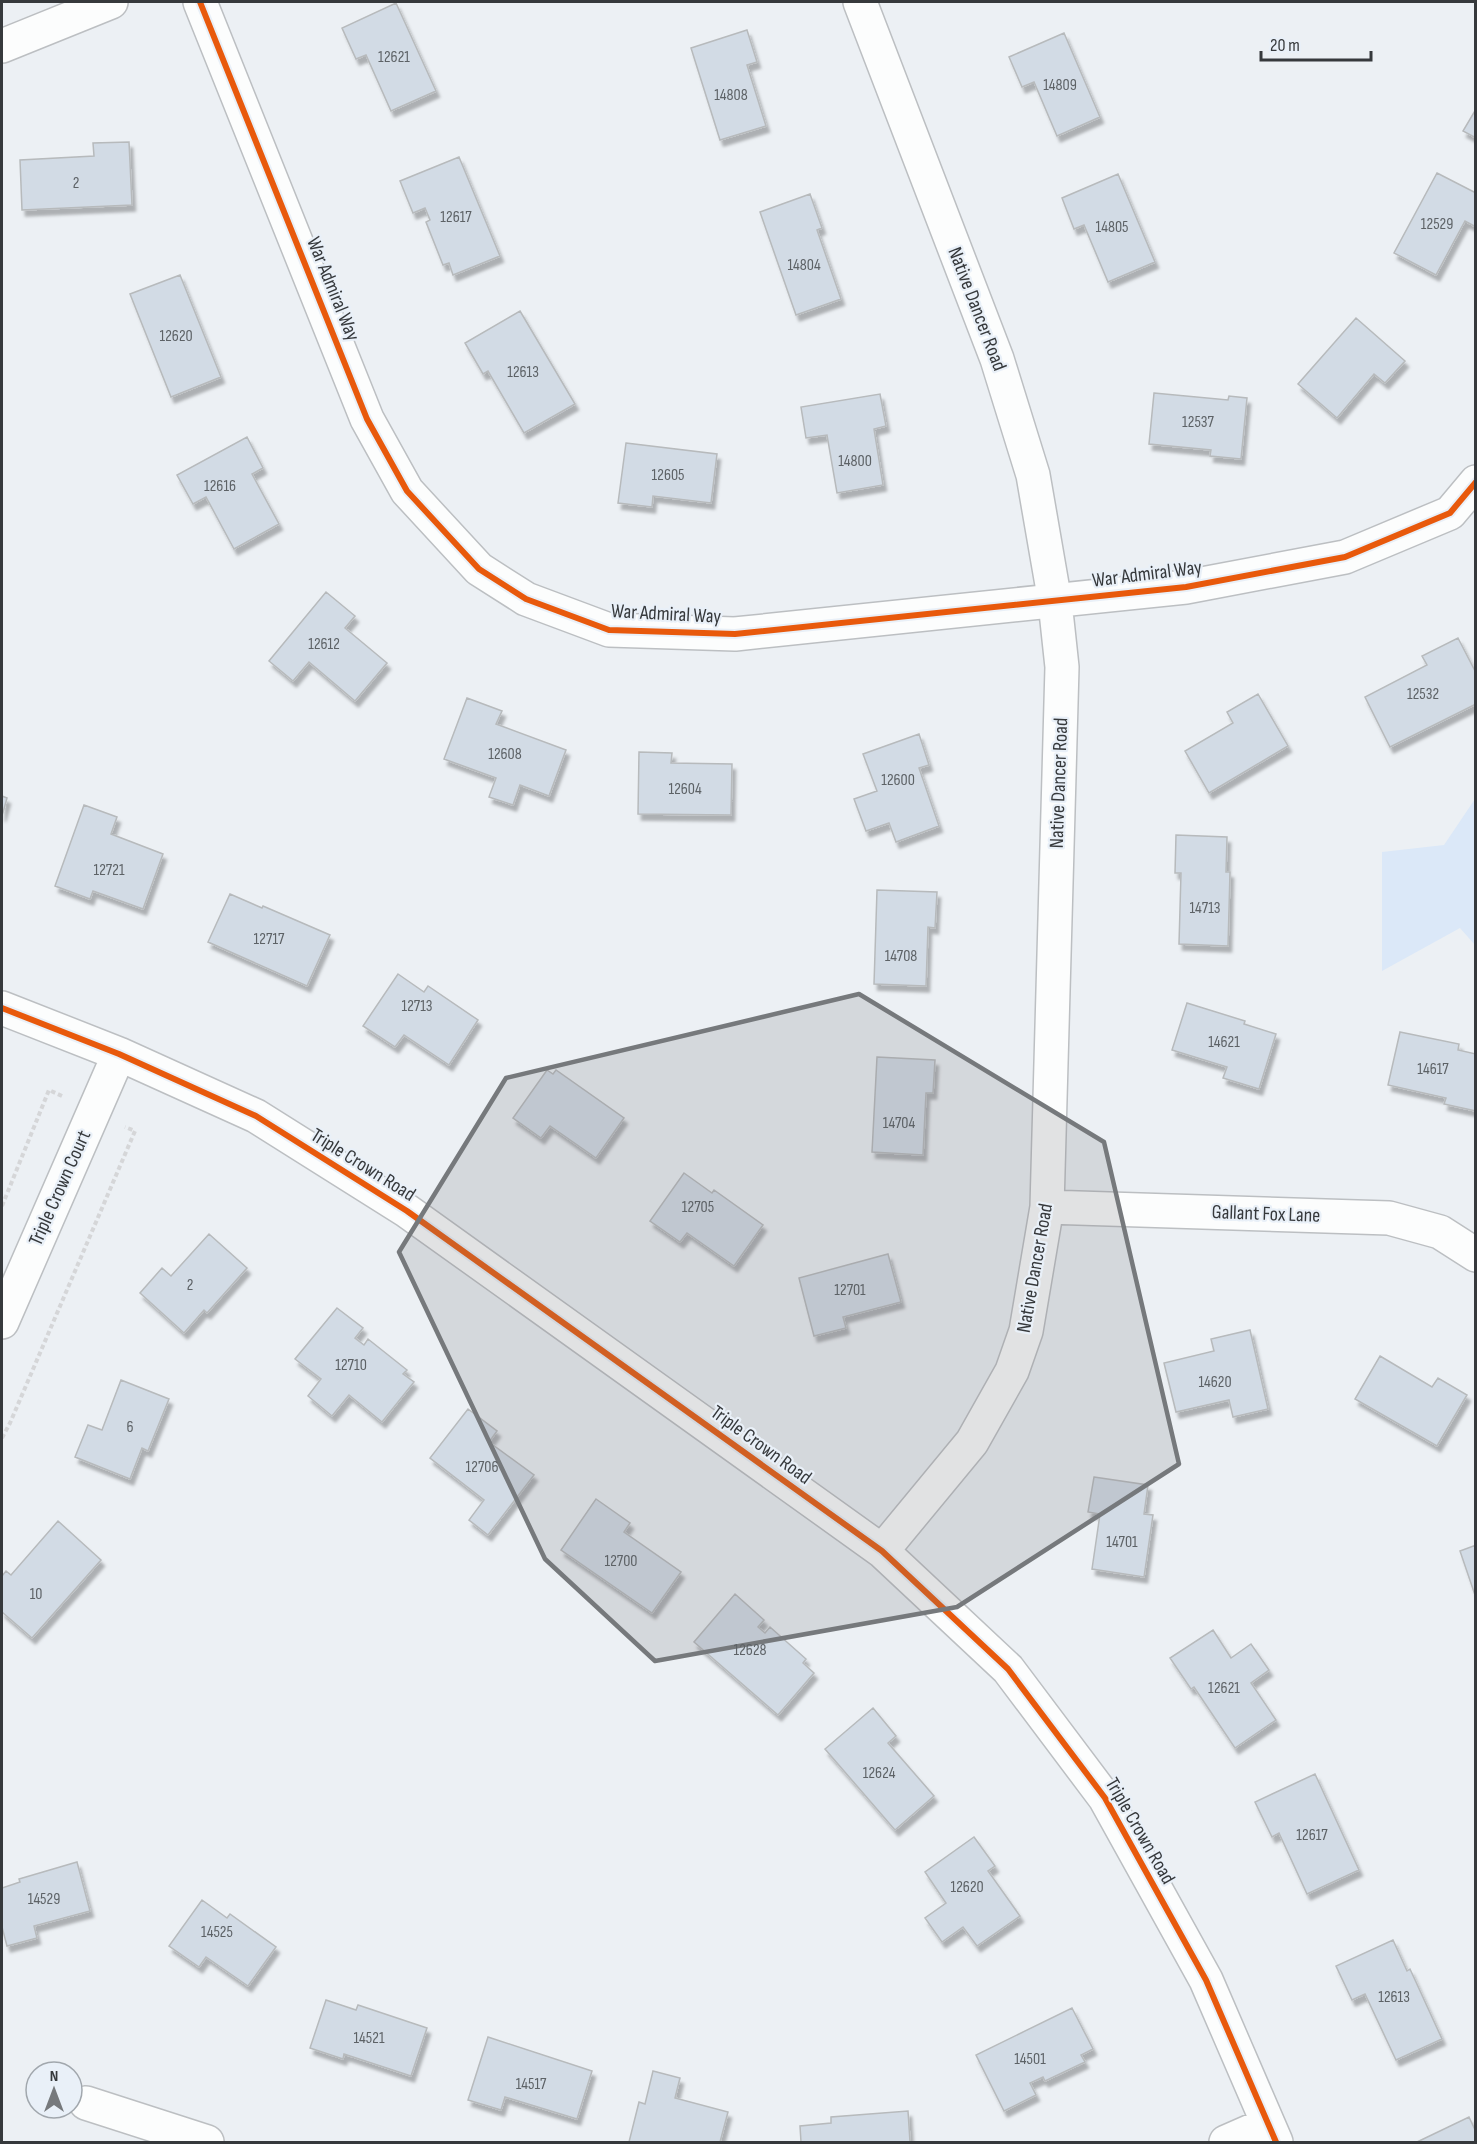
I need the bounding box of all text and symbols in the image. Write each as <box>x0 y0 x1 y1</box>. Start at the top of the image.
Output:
scale bar <box>1261 24 1370 62</box>
text: 20 m <box>1270 35 1300 56</box>
house number: 12621 <box>378 48 410 67</box>
house number: 14809 <box>1043 76 1077 95</box>
house number: 14808 <box>714 86 748 105</box>
house number: 2 <box>73 174 79 193</box>
house number: 12617 <box>440 208 472 227</box>
house number: 12529 <box>1421 215 1453 234</box>
house number: 14805 <box>1096 218 1128 237</box>
street label: War Admiral Way <box>301 233 365 345</box>
street label: Native Dancer Road <box>942 244 1012 374</box>
house number: 14804 <box>787 256 821 275</box>
house number: 12620 <box>159 327 193 346</box>
house number: 12613 <box>507 363 539 382</box>
house number: 12537 <box>1182 413 1215 432</box>
house number: 14800 <box>838 452 872 471</box>
house number: 12605 <box>652 466 684 485</box>
house number: 12616 <box>204 477 236 496</box>
street label: War Admiral Way <box>1091 555 1203 593</box>
street label: War Admiral Way <box>610 599 722 629</box>
house number: 12612 <box>308 635 340 654</box>
house number: 12532 <box>1407 685 1439 704</box>
street label: Native Dancer Road <box>1045 717 1073 849</box>
house number: 12608 <box>488 745 522 764</box>
house number: 12600 <box>881 771 915 790</box>
house number: 12604 <box>668 780 702 799</box>
house number: 12721 <box>93 861 125 880</box>
house number: 14713 <box>1190 899 1220 918</box>
house number: 12717 <box>254 930 285 949</box>
house number: 14708 <box>885 947 917 966</box>
house number: 12713 <box>401 997 433 1016</box>
house number: 14621 <box>1208 1033 1240 1052</box>
house number: 14617 <box>1417 1060 1449 1079</box>
house number: 14704 <box>883 1114 915 1133</box>
street label: Triple Crown Road <box>306 1123 420 1207</box>
street label: Triple Crown Court <box>24 1127 96 1249</box>
house number: 12705 <box>682 1198 714 1217</box>
street label: Gallant Fox Lane <box>1211 1200 1321 1228</box>
street label: Native Dancer Road <box>1012 1202 1058 1334</box>
house number: 2 <box>187 1276 193 1295</box>
house number: 12701 <box>834 1281 866 1300</box>
house number: 12710 <box>335 1356 367 1375</box>
house number: 14620 <box>1198 1373 1232 1392</box>
street label: Triple Crown Road <box>706 1400 816 1490</box>
house number: 6 <box>126 1418 134 1437</box>
house number: 12706 <box>466 1458 498 1477</box>
house number: 14701 <box>1106 1533 1138 1552</box>
house number: 12700 <box>604 1552 638 1571</box>
house number: 10 <box>30 1585 42 1604</box>
house number: 12628 <box>733 1641 767 1660</box>
house number: 12621 <box>1208 1679 1240 1698</box>
house number: 12624 <box>863 1764 896 1783</box>
street label: Triple Crown Road <box>1100 1774 1180 1888</box>
house number: 12617 <box>1296 1826 1328 1845</box>
house number: 12620 <box>950 1878 984 1897</box>
house number: 14529 <box>28 1890 60 1909</box>
house number: 14525 <box>201 1923 233 1942</box>
house number: 12613 <box>1378 1988 1410 2007</box>
house number: 14521 <box>354 2029 385 2048</box>
house number: 14501 <box>1014 2050 1046 2069</box>
north arrow <box>24 2060 84 2120</box>
text: N <box>50 2067 58 2086</box>
house number: 14517 <box>516 2075 547 2094</box>

